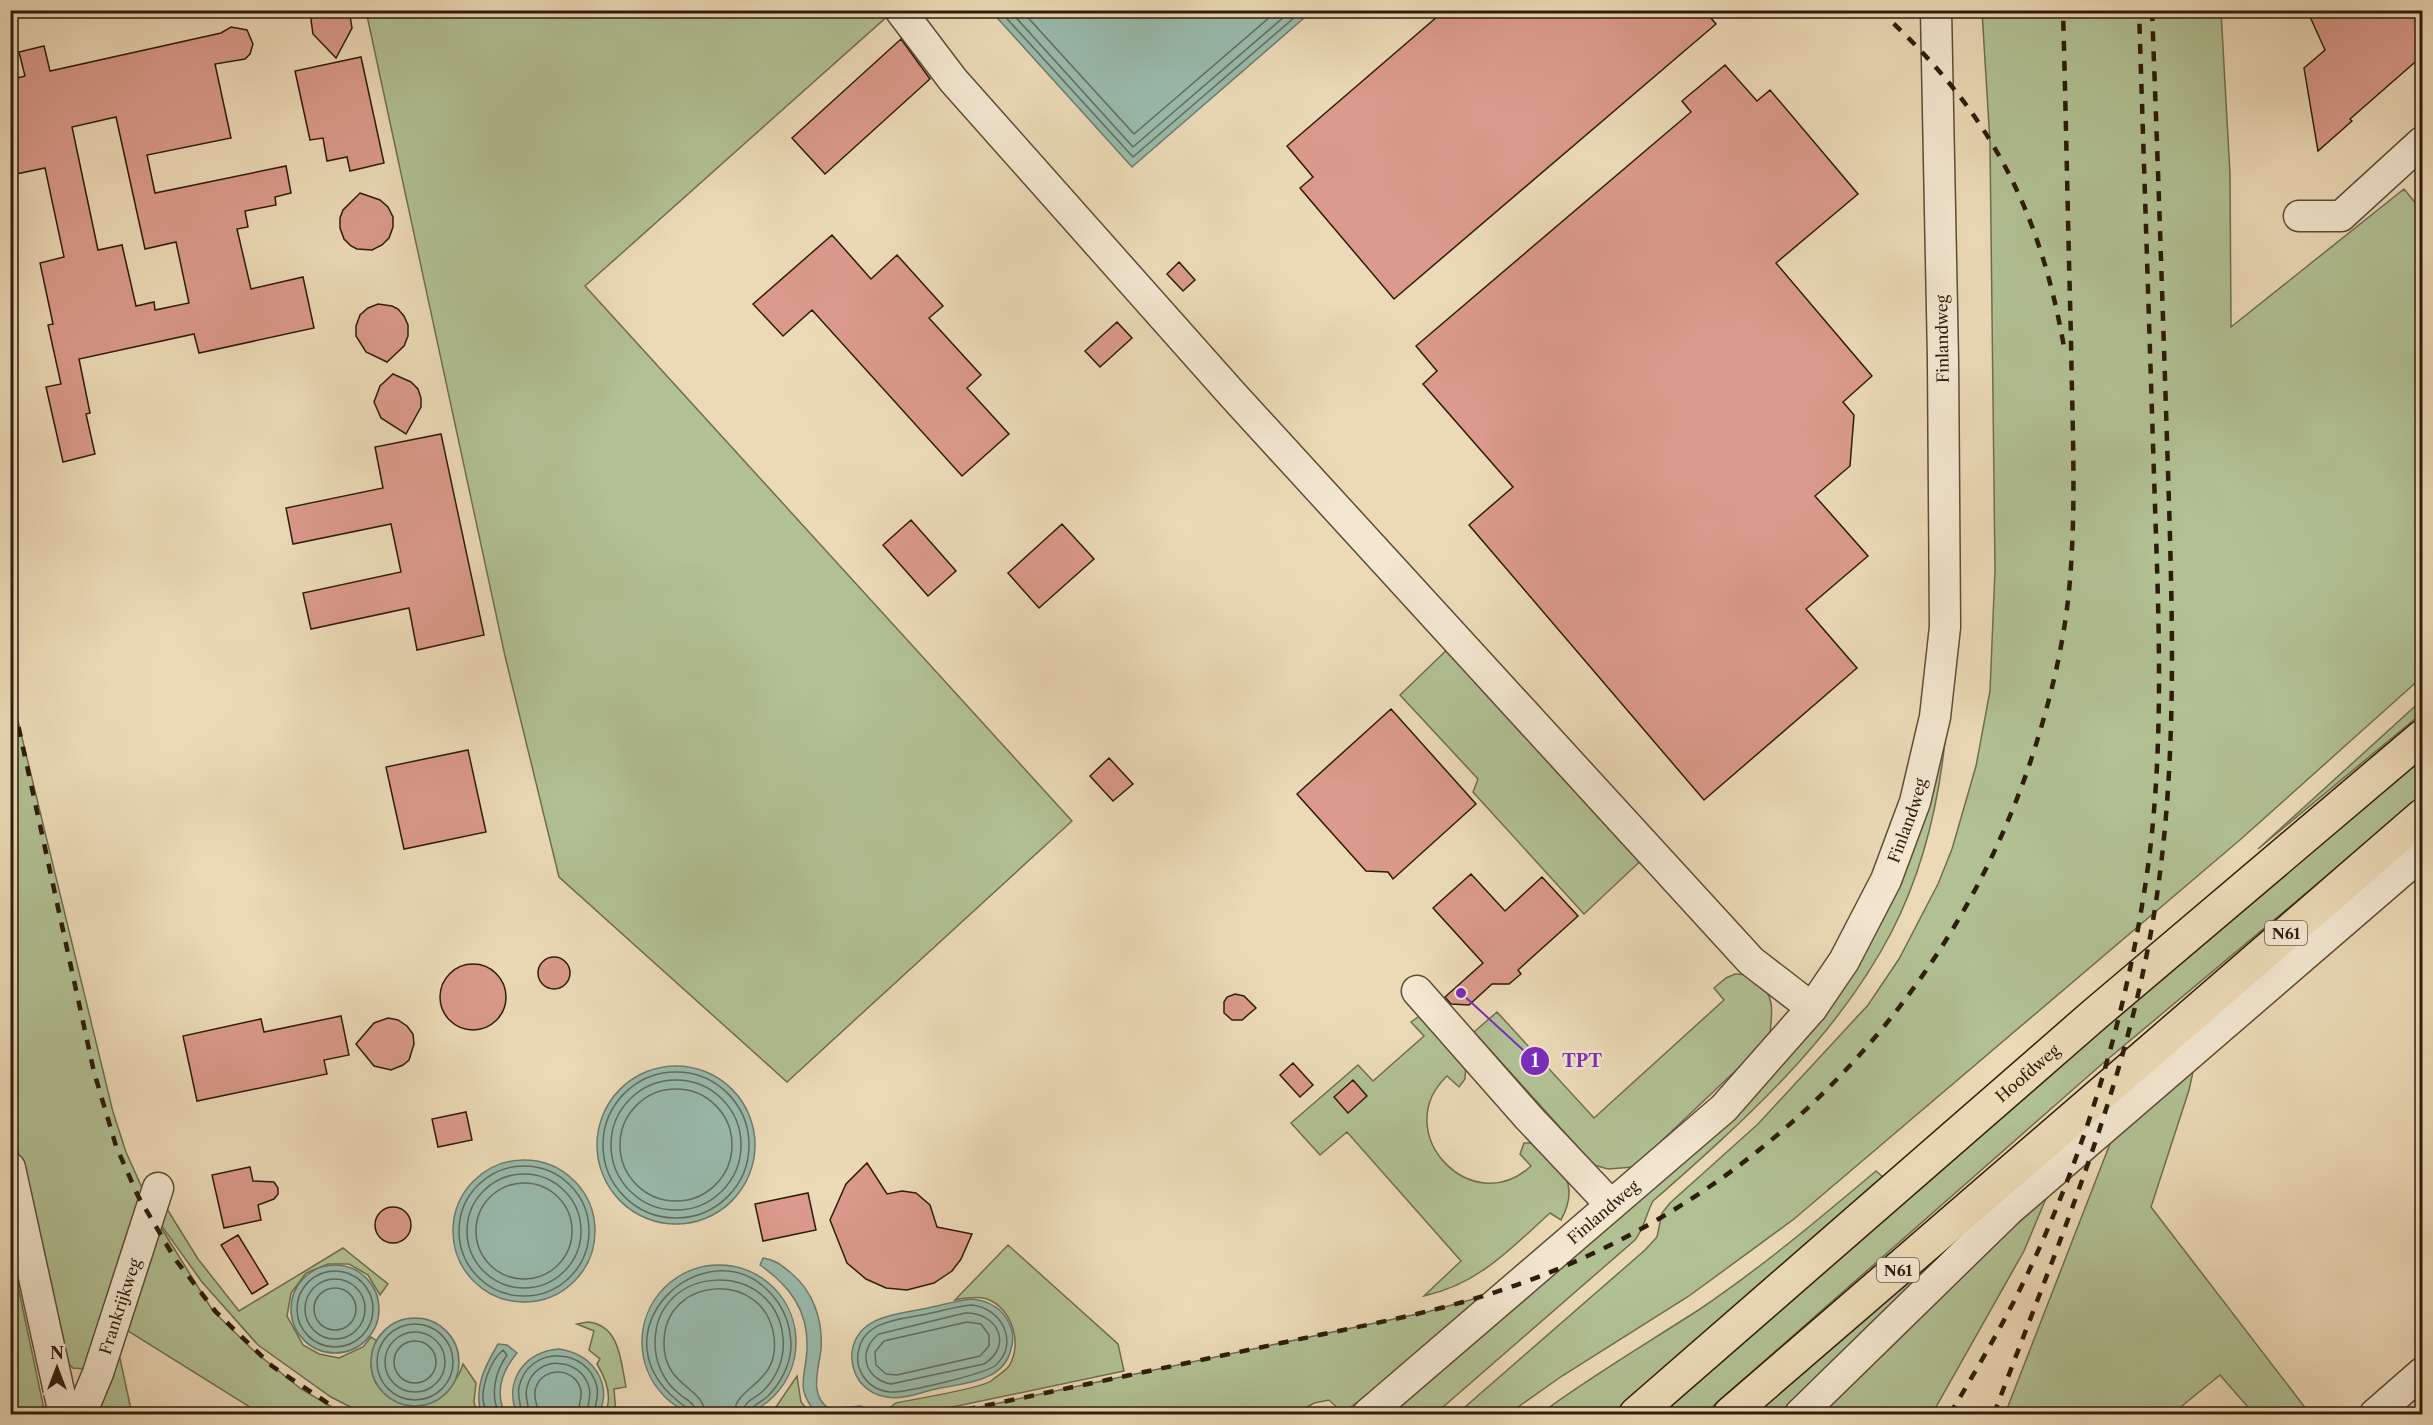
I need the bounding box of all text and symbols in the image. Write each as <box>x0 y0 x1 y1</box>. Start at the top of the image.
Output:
street label: Finlandweg <box>1931 294 1953 383</box>
street label: Finlandweg <box>1883 776 1930 866</box>
road number: N61 <box>2265 921 2307 945</box>
street label: Hoofdweg <box>1991 1039 2064 1106</box>
callout: TPT <box>1520 1043 1614 1079</box>
text: 1 <box>1531 1050 1539 1072</box>
text: TPT <box>1562 1050 1602 1072</box>
street label: Finlandweg <box>1563 1175 1644 1248</box>
street label: Frankrijkweg <box>95 1255 145 1357</box>
road number: N61 <box>1877 1258 1919 1282</box>
north arrow <box>27 1338 87 1398</box>
text: N <box>50 1343 64 1363</box>

